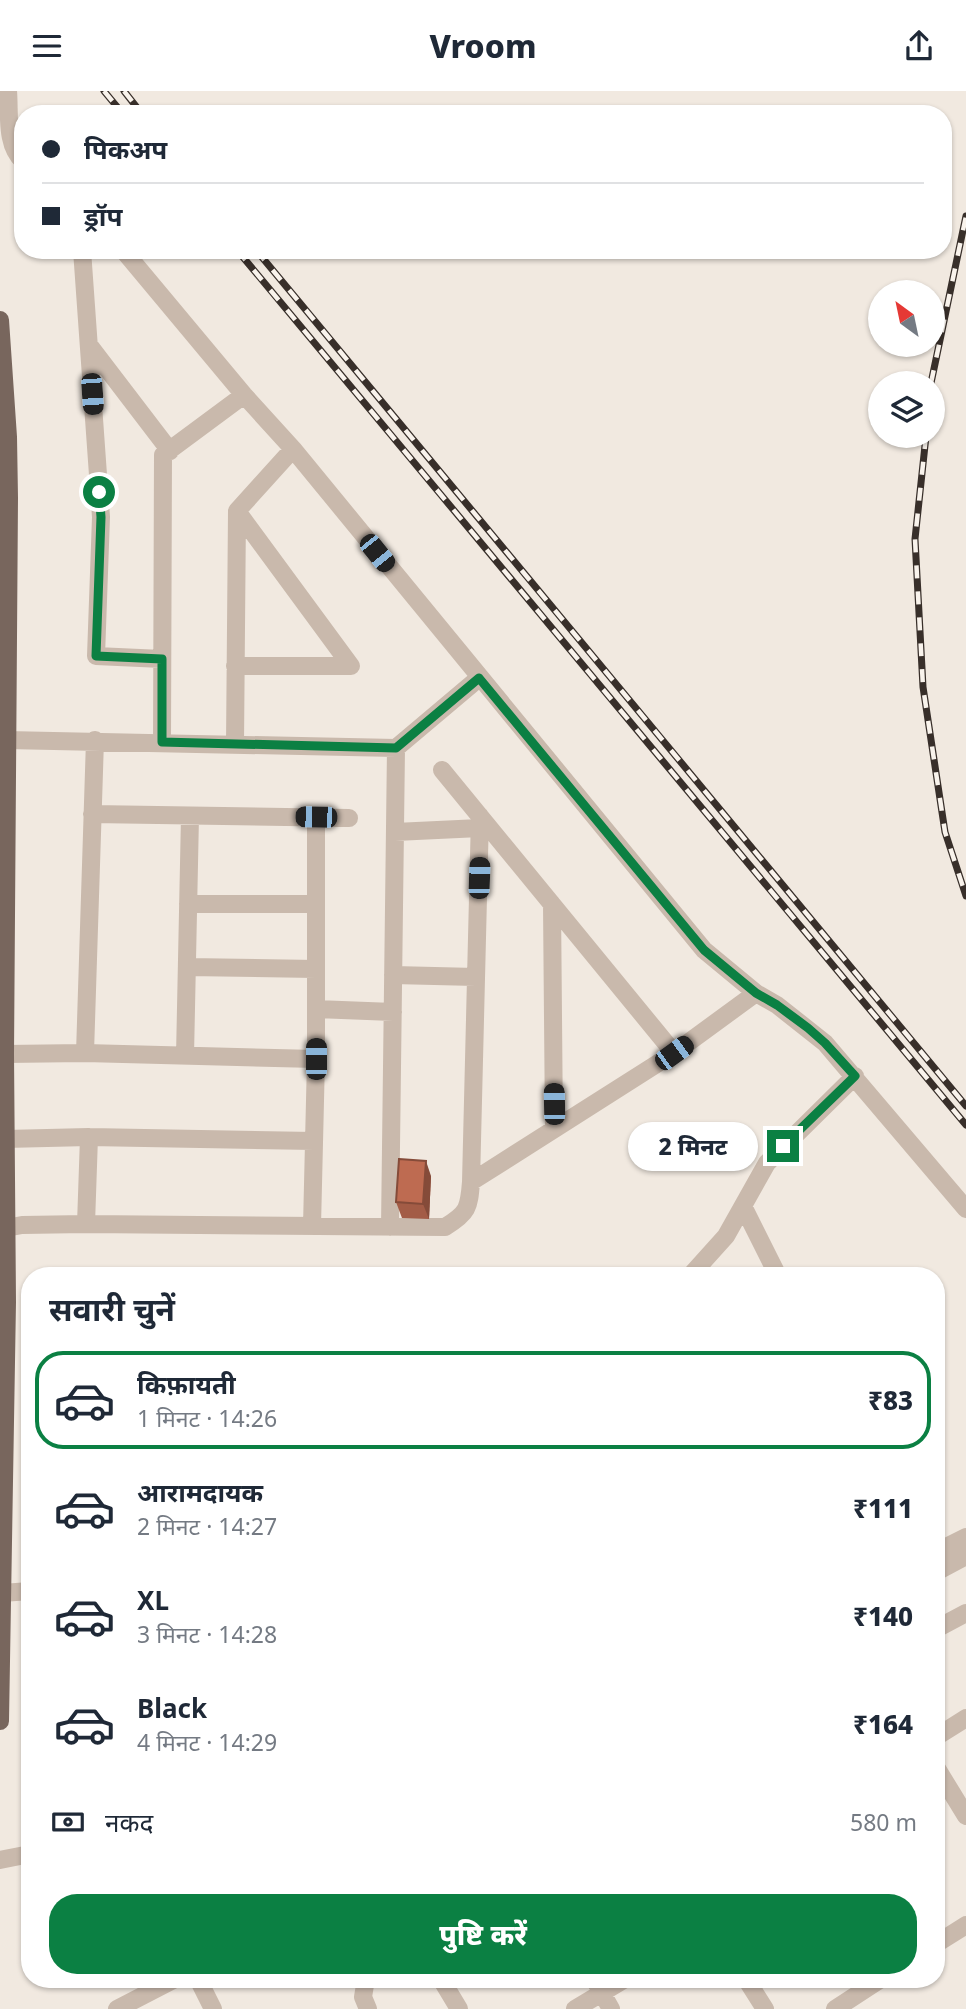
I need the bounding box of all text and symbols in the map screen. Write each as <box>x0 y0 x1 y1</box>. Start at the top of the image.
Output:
text: Vroom <box>430 24 536 67</box>
icon: menu <box>28 27 66 65</box>
icon: share <box>900 27 938 65</box>
text: पिकअप <box>84 131 167 167</box>
text: ड्रॉप <box>84 198 122 234</box>
north arrow <box>868 280 945 357</box>
map controls <box>868 280 945 448</box>
button: layers <box>868 371 945 448</box>
car <box>81 372 104 416</box>
route start <box>83 476 115 508</box>
car <box>356 530 399 576</box>
car <box>295 806 338 828</box>
car <box>468 857 491 899</box>
car <box>651 1032 698 1074</box>
car <box>306 1038 327 1080</box>
car <box>544 1083 565 1125</box>
callout: 2 मिनट <box>629 1121 758 1171</box>
text: 2 मिनट <box>659 1130 727 1162</box>
route end <box>767 1130 799 1162</box>
text: सवारी चुनें <box>49 1287 175 1330</box>
text: किफ़ायती <box>137 1366 236 1402</box>
icon: car <box>53 1369 116 1432</box>
text: ₹83 <box>868 1382 913 1418</box>
text: 1 मिनट · 14:26 <box>137 1402 277 1434</box>
text: आरामदायक <box>137 1474 263 1510</box>
icon: car <box>53 1477 116 1540</box>
text: ₹111 <box>853 1490 913 1526</box>
text: 2 मिनट · 14:27 <box>137 1510 277 1542</box>
text: XL <box>137 1582 169 1618</box>
icon: car <box>53 1585 116 1648</box>
text: ₹140 <box>853 1598 913 1634</box>
text: 3 मिनट · 14:28 <box>137 1618 277 1650</box>
text: Black <box>137 1690 207 1726</box>
icon: car <box>53 1693 116 1756</box>
text: ₹164 <box>853 1706 913 1742</box>
text: 4 मिनट · 14:29 <box>137 1726 277 1758</box>
icon: cash <box>49 1803 87 1841</box>
text: नकद <box>105 1804 153 1840</box>
text: 580 m <box>850 1806 917 1838</box>
button: पुष्टि करें <box>49 1894 917 1974</box>

